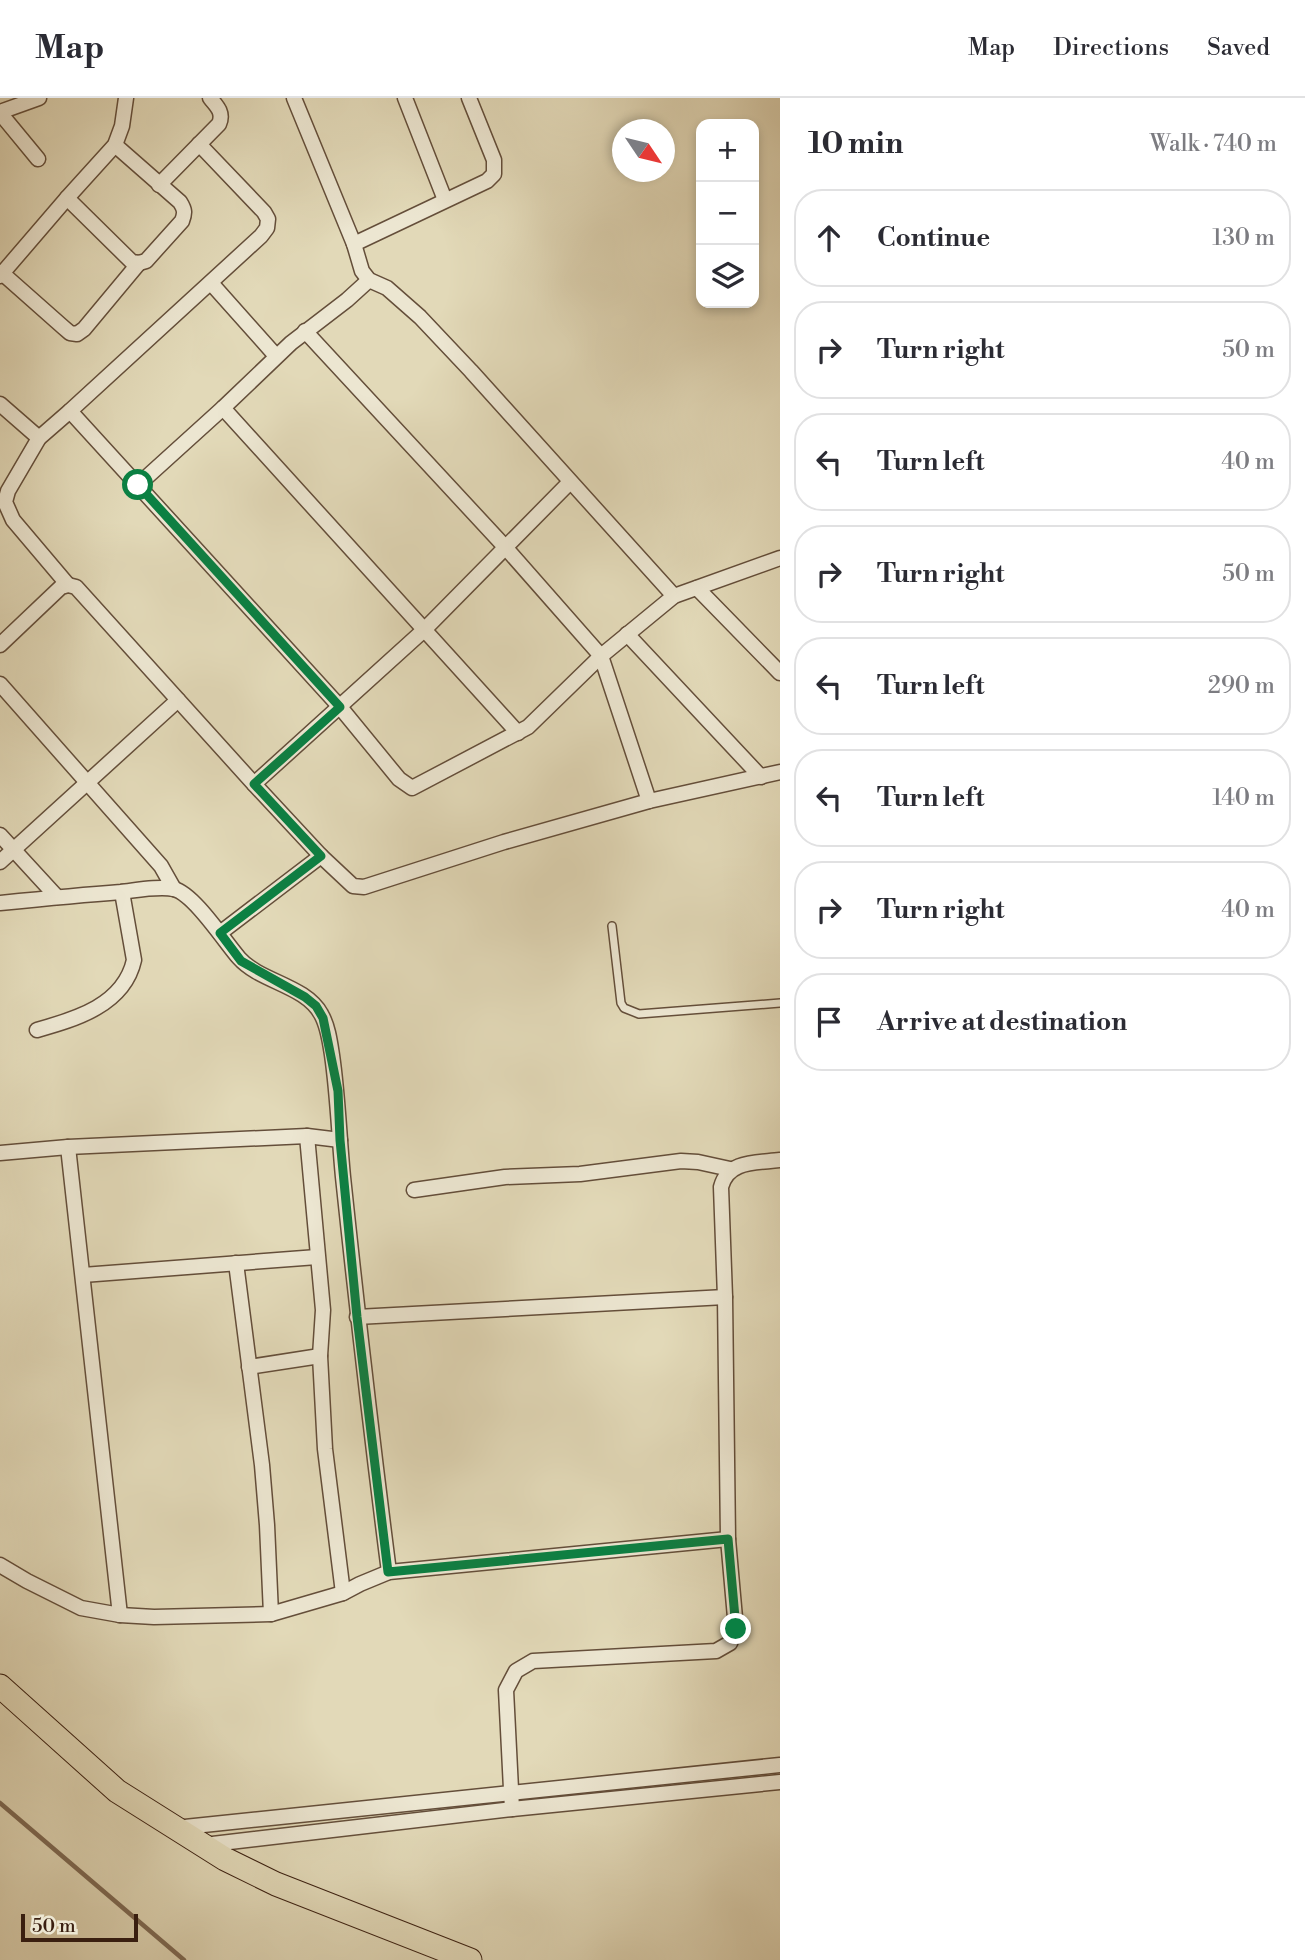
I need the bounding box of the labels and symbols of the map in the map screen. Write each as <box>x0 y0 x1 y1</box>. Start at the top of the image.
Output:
north arrow <box>612 119 675 182</box>
route start <box>122 469 153 500</box>
route end <box>720 1613 751 1644</box>
scale bar <box>21 1911 138 1943</box>

